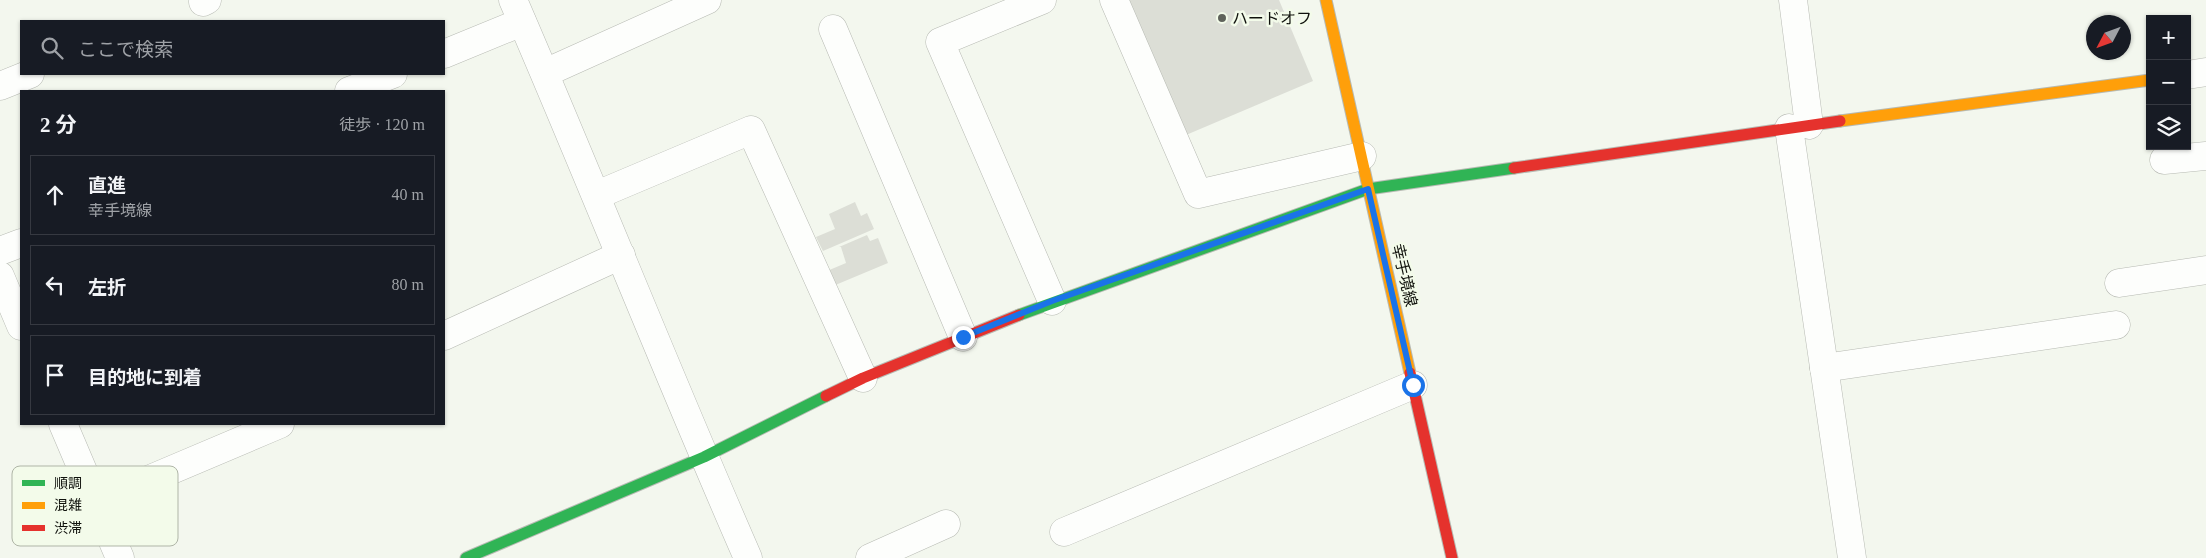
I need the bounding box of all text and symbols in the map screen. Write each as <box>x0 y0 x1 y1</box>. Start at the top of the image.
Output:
place label: ハードオフ <box>1232 10 1312 27</box>
marker: ハードオフ <box>1216 12 1228 24</box>
north arrow <box>2086 15 2131 60</box>
map controls <box>2146 15 2191 150</box>
button: + <box>2146 15 2191 60</box>
search box <box>20 20 445 75</box>
icon: search <box>38 34 66 62</box>
text: ここで検索 <box>78 39 173 60</box>
button: − <box>2146 60 2191 105</box>
button: layers <box>2146 105 2191 150</box>
text: 2 分 <box>40 113 77 137</box>
text: 徒歩 · 120 m <box>339 116 425 133</box>
text: 直進 <box>88 175 126 196</box>
icon: ahead <box>41 181 69 209</box>
text: 40 m <box>392 186 424 203</box>
text: 幸手境線 <box>88 202 152 219</box>
street label: 幸手境線 <box>1389 242 1420 308</box>
icon: left <box>41 271 69 299</box>
text: 80 m <box>392 276 424 293</box>
text: 左折 <box>88 277 126 298</box>
route end <box>952 326 975 349</box>
icon: arrive <box>41 361 69 389</box>
text: 目的地に到着 <box>88 367 202 388</box>
route start <box>1402 374 1425 397</box>
legend <box>12 466 178 546</box>
text: 順調 <box>54 476 82 491</box>
text: 混雑 <box>54 497 82 513</box>
text: 渋滞 <box>54 521 82 536</box>

